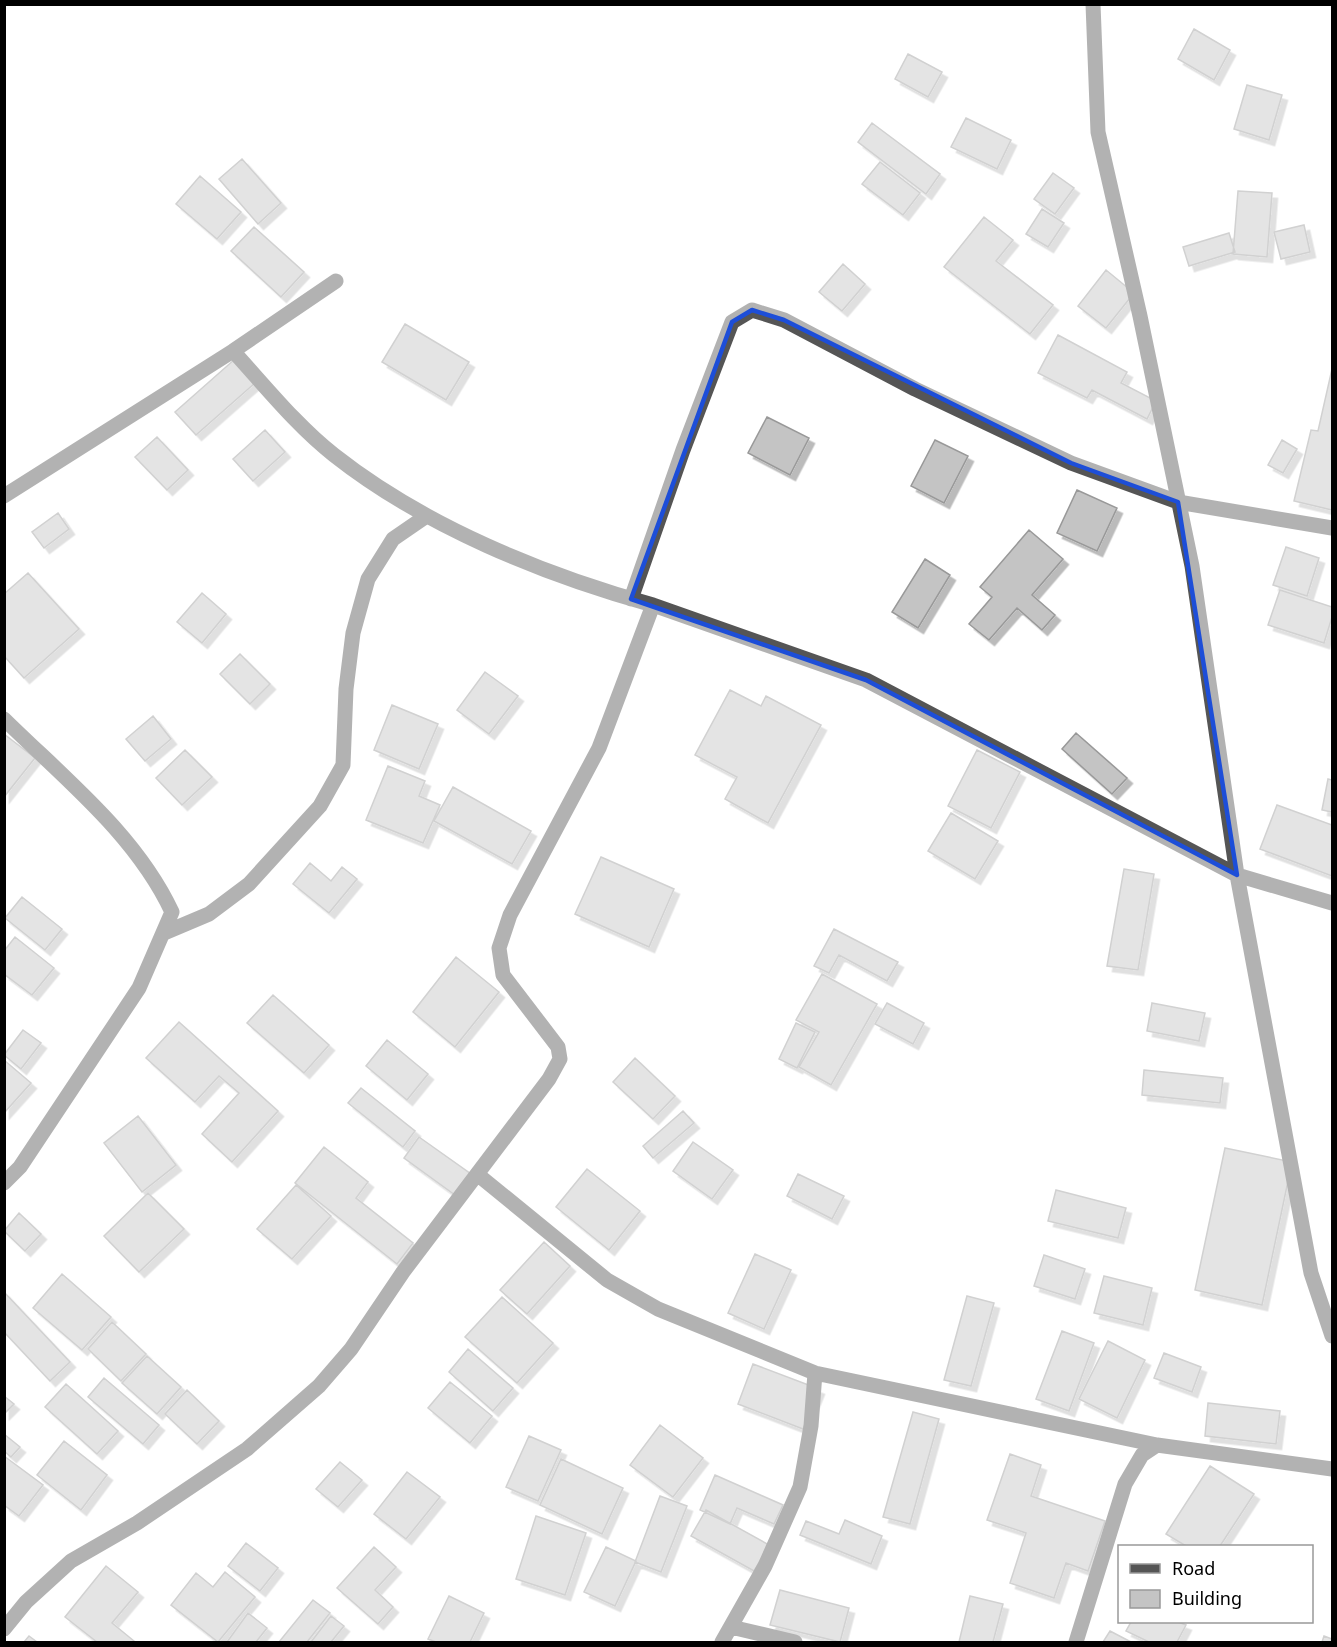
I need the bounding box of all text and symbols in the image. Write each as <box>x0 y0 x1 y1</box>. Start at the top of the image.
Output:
legend <box>1118 1545 1313 1623</box>
text: Road <box>1172 1556 1215 1580</box>
text: Building <box>1172 1586 1242 1610</box>

